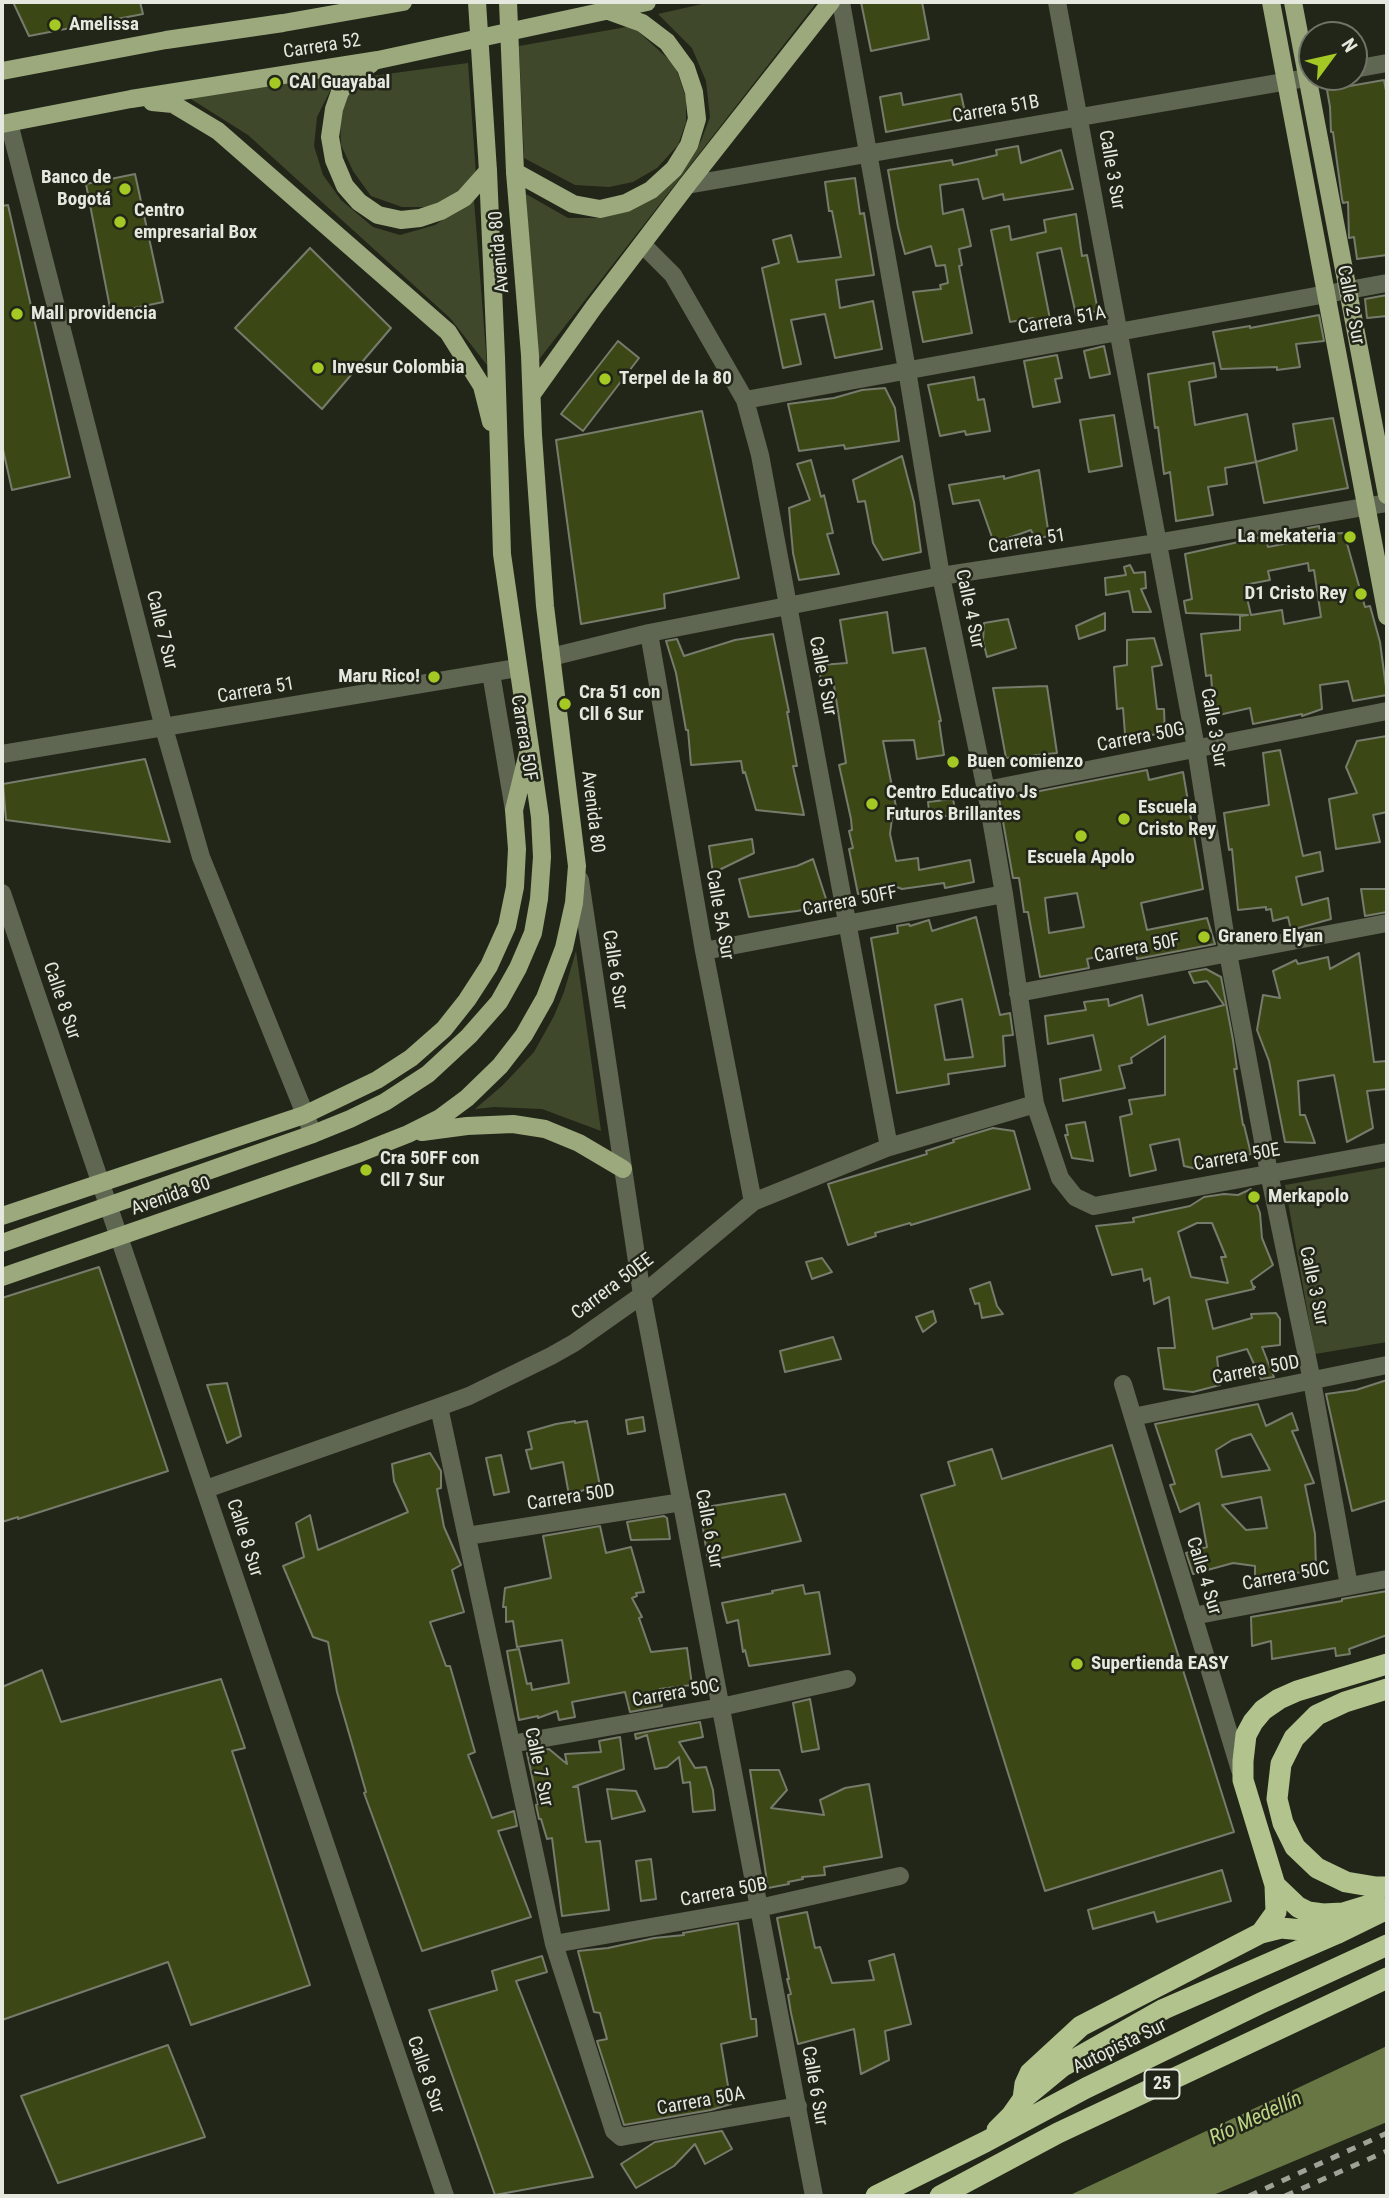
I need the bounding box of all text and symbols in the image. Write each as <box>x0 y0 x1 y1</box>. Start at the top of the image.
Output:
place label: Amelissa <box>69 14 139 36</box>
marker: Amelissa <box>47 17 63 33</box>
north arrow <box>1298 21 1368 91</box>
street label: Carrera 52 <box>282 30 362 64</box>
text: N <box>1337 34 1362 57</box>
place label: CAI Guayabal <box>289 72 390 94</box>
marker: CAI Guayabal <box>267 75 283 91</box>
street label: Carrera 51B <box>951 91 1041 129</box>
street label: Calle 3 Sur <box>1093 128 1129 212</box>
place label: Banco de Bogotá <box>41 167 111 211</box>
marker: Banco de Bogotá <box>117 181 133 197</box>
place label: Centro empresarial Box <box>134 200 257 244</box>
street label: Avenida 80 <box>485 210 515 294</box>
marker: Centro empresarial Box <box>112 214 128 230</box>
street label: Calle 2 Sur <box>1331 263 1369 347</box>
street label: Carrera 51A <box>1016 302 1108 340</box>
place label: Mall providencia <box>31 303 157 325</box>
marker: Mall providencia <box>9 306 25 322</box>
place label: Invesur Colombia <box>332 357 464 379</box>
marker: Invesur Colombia <box>310 360 326 376</box>
place label: Terpel de la 80 <box>619 368 732 390</box>
marker: Terpel de la 80 <box>597 371 613 387</box>
street label: Carrera 51 <box>987 525 1067 559</box>
place label: La mekateria <box>1237 526 1336 548</box>
marker: La mekateria <box>1342 529 1358 545</box>
street label: Calle 4 Sur <box>949 567 989 651</box>
place label: D1 Cristo Rey <box>1244 583 1347 605</box>
marker: D1 Cristo Rey <box>1353 586 1369 602</box>
street label: Calle 7 Sur <box>140 588 182 672</box>
street label: Calle 5 Sur <box>803 634 841 718</box>
place label: Maru Rico! <box>338 666 420 688</box>
marker: Maru Rico! <box>426 669 442 685</box>
street label: Carrera 51 <box>216 673 296 709</box>
place label: Cra 51 con Cll 6 Sur <box>579 682 660 726</box>
street label: Calle 3 Sur <box>1195 686 1231 770</box>
street label: Carrera 50F <box>505 693 541 783</box>
marker: Cra 51 con Cll 6 Sur <box>557 696 573 712</box>
street label: Carrera 50G <box>1095 718 1187 758</box>
place label: Buen comienzo <box>967 751 1083 773</box>
marker: Buen comienzo <box>945 754 961 770</box>
street label: Avenida 80 <box>576 770 608 854</box>
place label: Centro Educativo Js Futuros Brillantes <box>886 782 1037 826</box>
marker: Centro Educativo Js Futuros Brillantes <box>864 796 880 812</box>
place label: Escuela Cristo Rey <box>1138 797 1216 841</box>
marker: Escuela Cristo Rey <box>1116 811 1132 827</box>
marker: Escuela Apolo <box>1073 828 1089 844</box>
place label: Escuela Apolo <box>1027 847 1135 869</box>
street label: Calle 5A Sur <box>700 868 738 962</box>
street label: Carrera 50FF <box>801 882 899 922</box>
place label: Granero Elyan <box>1218 926 1323 948</box>
street label: Calle 6 Sur <box>596 928 632 1012</box>
marker: Granero Elyan <box>1196 929 1212 945</box>
street label: Carrera 50F <box>1092 930 1182 968</box>
street label: Calle 8 Sur <box>37 959 85 1043</box>
street label: Carrera 50E <box>1192 1139 1282 1177</box>
place label: Cra 50FF con Cll 7 Sur <box>380 1148 479 1192</box>
marker: Cra 50FF con Cll 7 Sur <box>358 1162 374 1178</box>
street label: Avenida 80 <box>128 1173 214 1221</box>
place label: Merkapolo <box>1268 1186 1349 1208</box>
marker: Merkapolo <box>1246 1189 1262 1205</box>
street label: Calle 3 Sur <box>1293 1244 1333 1328</box>
street label: Carrera 50EE <box>568 1249 658 1325</box>
street label: Carrera 50D <box>1210 1351 1302 1391</box>
street label: Carrera 50D <box>525 1480 617 1516</box>
street label: Calle 6 Sur <box>689 1487 727 1571</box>
street label: Calle 8 Sur <box>221 1496 267 1580</box>
street label: Calle 4 Sur <box>1180 1534 1226 1618</box>
street label: Carrera 50C <box>1240 1557 1332 1597</box>
place label: Supertienda EASY <box>1091 1653 1229 1675</box>
marker: Supertienda EASY <box>1069 1656 1085 1672</box>
street label: Carrera 50C <box>630 1675 722 1713</box>
street label: Calle 7 Sur <box>518 1725 558 1809</box>
street label: Carrera 50B <box>679 1873 769 1913</box>
street label: Autopista Sur <box>1069 2015 1171 2079</box>
street label: Calle 8 Sur <box>401 2033 449 2117</box>
street label: Calle 6 Sur <box>796 2044 832 2128</box>
road number: 25 <box>1144 2070 1180 2098</box>
street label: Carrera 50A <box>655 2083 747 2121</box>
water label: Río Medellín <box>1206 2087 1306 2151</box>

